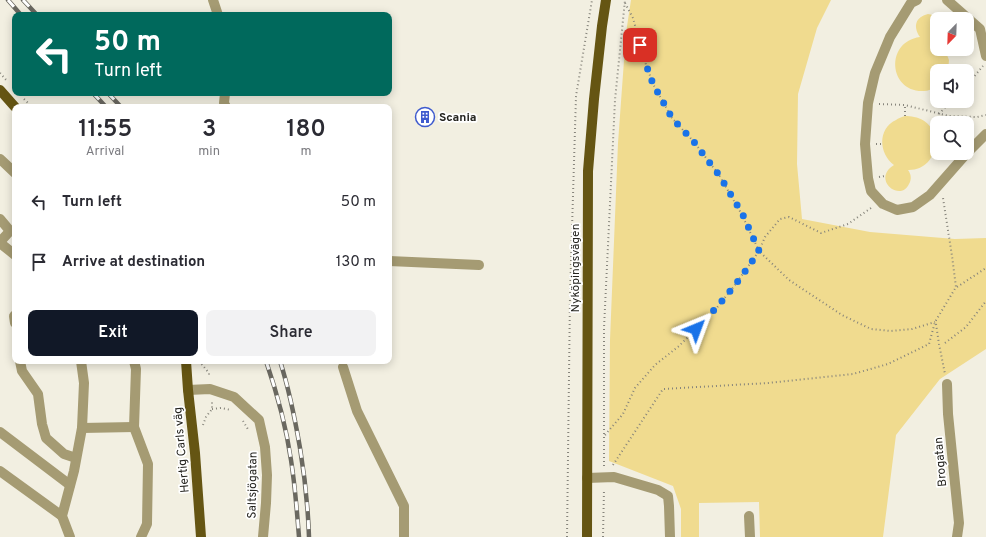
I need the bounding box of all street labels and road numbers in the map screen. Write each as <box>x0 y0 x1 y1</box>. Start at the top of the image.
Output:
street label: Nyköpingsvägen <box>568 224 584 312</box>
street label: Hertig Carls väg <box>170 406 194 494</box>
street label: Brogatan <box>931 436 951 487</box>
street label: Saltsjögatan <box>244 451 262 519</box>

